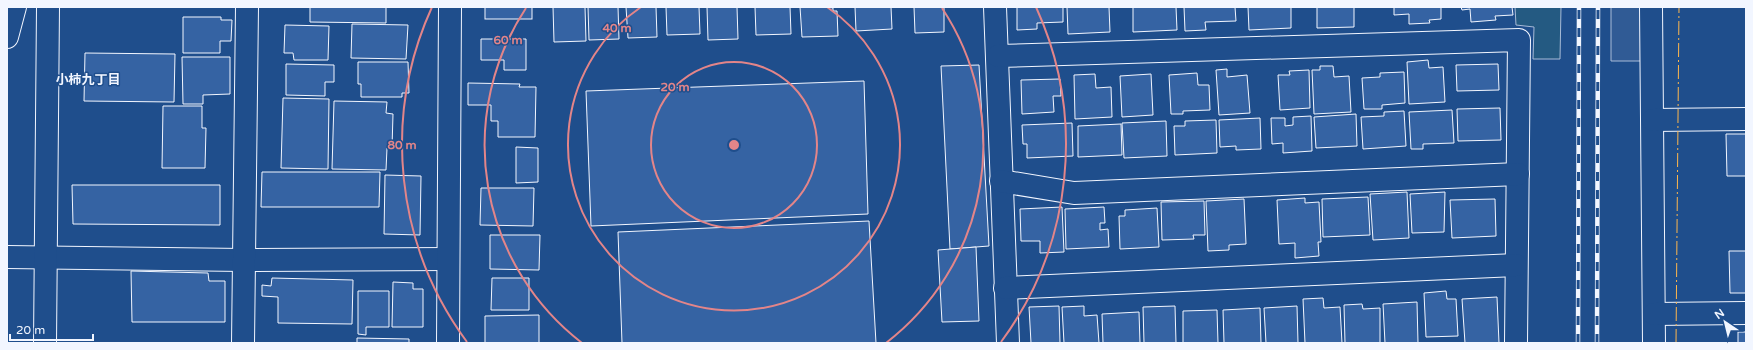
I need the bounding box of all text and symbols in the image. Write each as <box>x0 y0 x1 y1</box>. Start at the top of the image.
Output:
text: 40 m <box>602 21 632 35</box>
text: 60 m <box>493 33 523 47</box>
district label: 小柿九丁目 <box>55 72 121 88</box>
text: 20 m <box>660 80 690 94</box>
text: 80 m <box>387 138 417 152</box>
centre of rings <box>727 138 741 152</box>
north arrow <box>1705 302 1745 342</box>
text: N <box>1712 306 1727 322</box>
scale bar <box>10 316 93 342</box>
text: 20 m <box>16 323 45 337</box>

